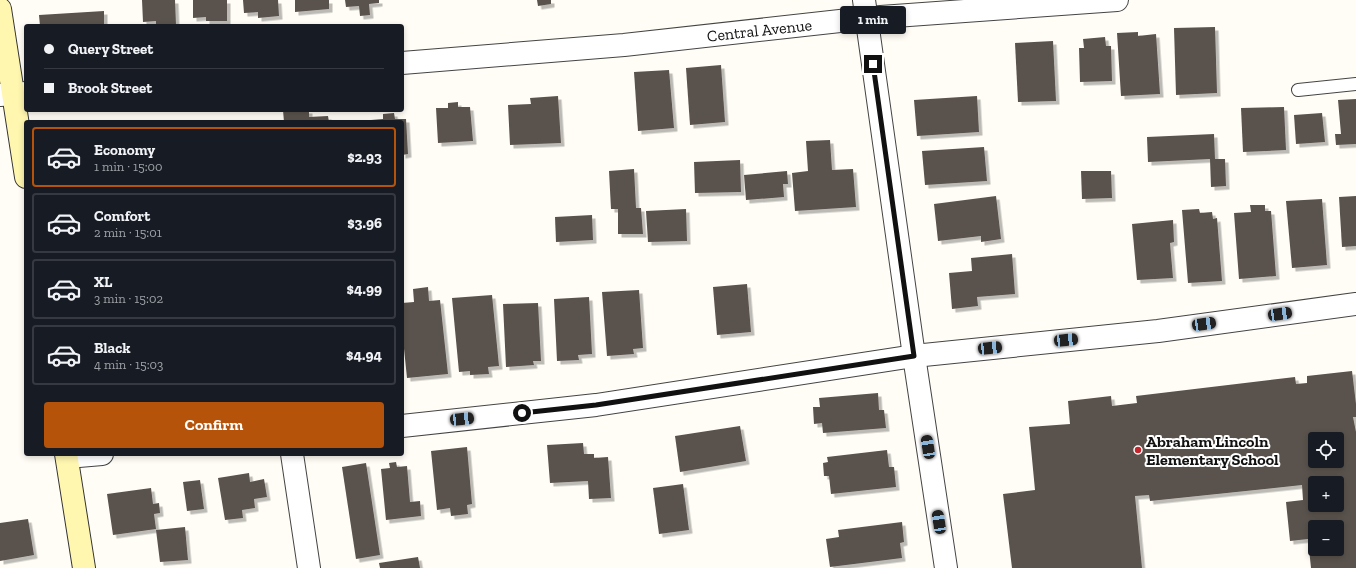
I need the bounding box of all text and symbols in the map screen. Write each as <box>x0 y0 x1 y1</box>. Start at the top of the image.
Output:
callout: 1 min <box>840 6 906 34</box>
text: 1 min <box>858 12 888 27</box>
street label: Central Avenue <box>706 15 813 46</box>
text: Query Street <box>68 40 153 58</box>
route end <box>864 55 882 73</box>
text: Brook Street <box>68 79 152 97</box>
icon: car <box>46 139 82 175</box>
text: Economy <box>94 141 155 159</box>
text: $2.93 <box>347 148 382 166</box>
text: 1 min · 15:00 <box>94 159 163 174</box>
icon: car <box>46 205 82 241</box>
text: Comfort <box>94 207 150 225</box>
text: $3.96 <box>347 214 382 232</box>
text: 2 min · 15:01 <box>94 225 162 240</box>
icon: car <box>46 271 82 307</box>
text: XL <box>94 273 112 291</box>
text: $4.99 <box>347 280 382 298</box>
text: 3 min · 15:02 <box>94 291 163 306</box>
car <box>1267 306 1293 322</box>
car <box>1191 316 1217 332</box>
car <box>1053 333 1079 347</box>
icon: car <box>46 337 82 373</box>
text: Black <box>94 339 131 357</box>
car <box>977 341 1003 355</box>
text: $4.94 <box>346 346 382 364</box>
text: 4 min · 15:03 <box>94 357 163 372</box>
button: Confirm <box>44 402 384 448</box>
route start <box>513 404 531 422</box>
car <box>449 412 475 426</box>
place label: Abraham Lincoln Elementary School <box>1146 432 1279 469</box>
map controls <box>1308 432 1344 556</box>
button: locate <box>1308 432 1344 468</box>
car <box>920 434 936 460</box>
marker: Abraham Lincoln Elementary School <box>1133 445 1143 455</box>
button: + <box>1308 476 1344 512</box>
car <box>931 509 947 535</box>
button: − <box>1308 520 1344 556</box>

